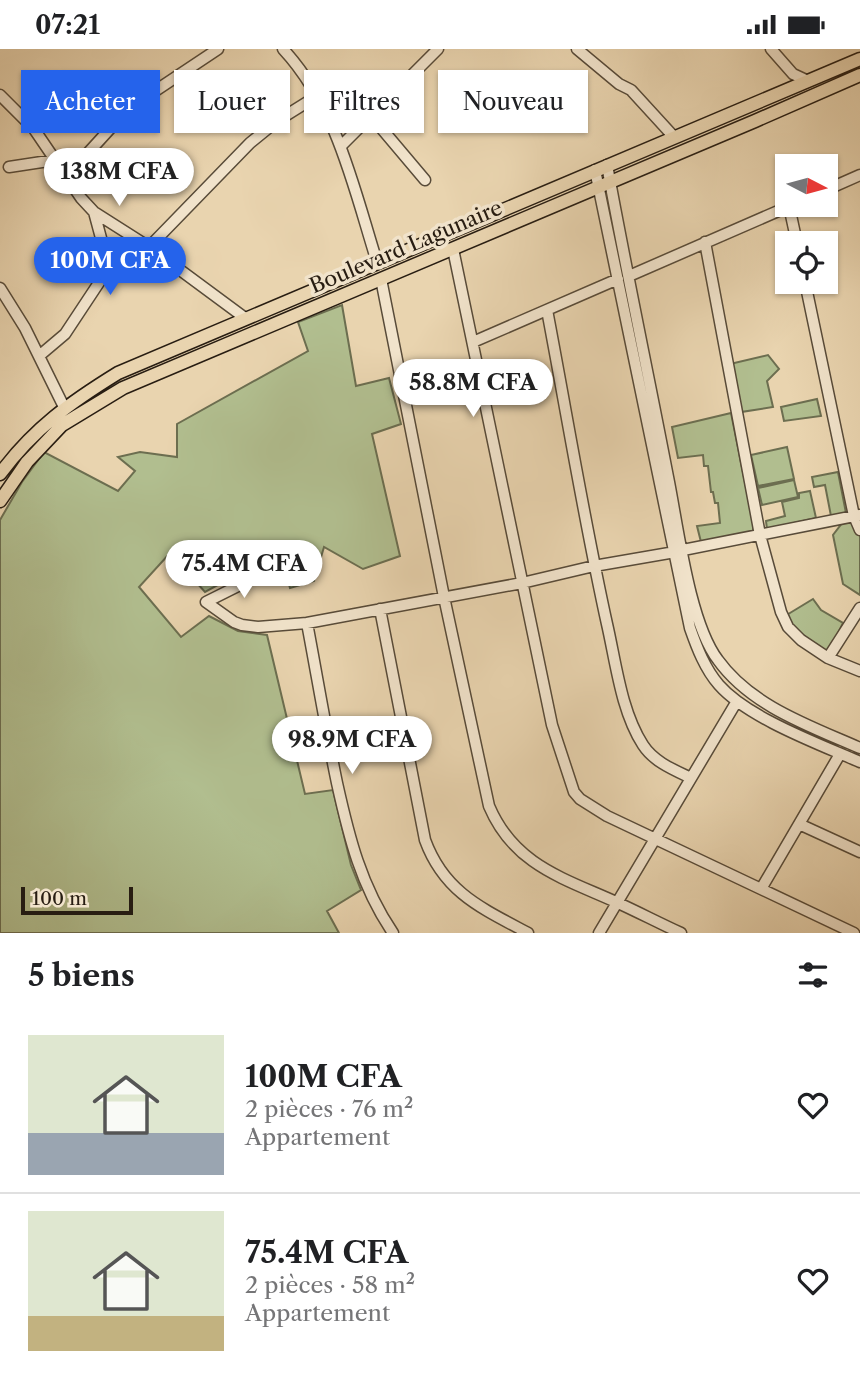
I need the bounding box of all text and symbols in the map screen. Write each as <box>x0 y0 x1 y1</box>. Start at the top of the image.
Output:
text: 07:21 <box>35 9 100 41</box>
chip: Acheter <box>21 70 160 133</box>
chip: Louer <box>174 70 290 133</box>
chip: Filtres <box>304 70 424 133</box>
chip: Nouveau <box>438 70 588 133</box>
pin: 138M CFA <box>47 149 191 208</box>
north arrow <box>775 154 838 217</box>
map controls <box>775 154 838 294</box>
text: 138M CFA <box>60 157 178 185</box>
street label: Boulevard Lagunaire <box>306 195 506 298</box>
button: locate <box>775 231 838 294</box>
pin: 100M CFA <box>38 237 182 297</box>
text: 100M CFA <box>50 246 170 274</box>
pin: 58.8M CFA <box>393 359 553 419</box>
text: 58.8M CFA <box>409 368 537 396</box>
pin: 75.4M CFA <box>164 540 324 600</box>
text: 75.4M CFA <box>181 549 307 577</box>
pin: 98.9M CFA <box>272 717 432 776</box>
text: 98.9M CFA <box>288 725 416 753</box>
scale bar <box>21 884 133 916</box>
text: 100 m <box>32 887 87 910</box>
icon: filters <box>794 956 832 994</box>
text: 5 biens <box>28 957 135 994</box>
text: 100M CFA <box>245 1058 402 1095</box>
icon: home <box>84 1063 168 1147</box>
icon: heart <box>794 1086 832 1124</box>
text: 2 pièces · 76 m² <box>245 1095 413 1123</box>
text: Appartement <box>245 1123 390 1151</box>
text: 75.4M CFA <box>245 1234 408 1271</box>
icon: home <box>84 1239 168 1323</box>
icon: heart <box>794 1262 832 1300</box>
text: 2 pièces · 58 m² <box>245 1271 415 1299</box>
text: Appartement <box>245 1299 390 1327</box>

